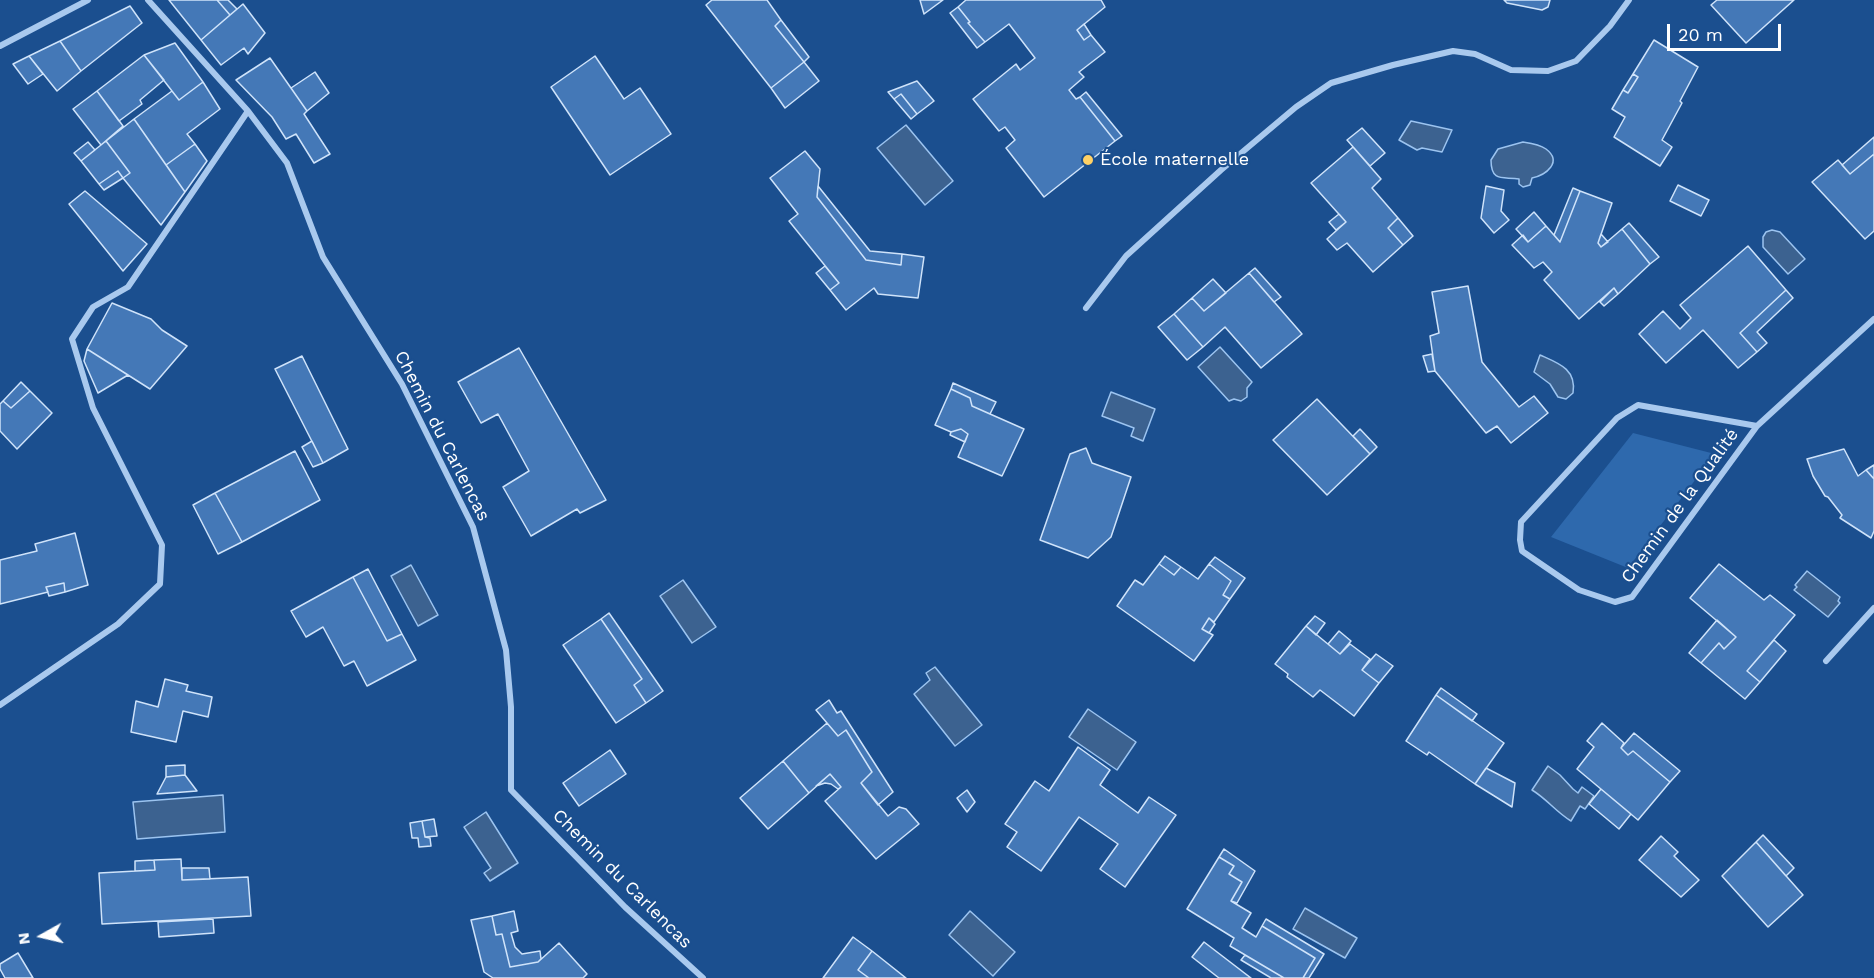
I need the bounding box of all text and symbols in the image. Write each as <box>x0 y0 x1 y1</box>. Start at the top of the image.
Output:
scale bar <box>1670 12 1784 50</box>
text: 20 m <box>1678 24 1723 45</box>
place label: École maternelle <box>1100 149 1249 171</box>
marker: École maternelle <box>1081 153 1095 167</box>
street label: Chemin du Carlencas <box>390 347 494 525</box>
street label: Chemin de la Qualité <box>1617 425 1743 587</box>
street label: Chemin du Carlencas <box>548 805 696 953</box>
north arrow <box>12 906 72 966</box>
text: N <box>13 931 34 946</box>

